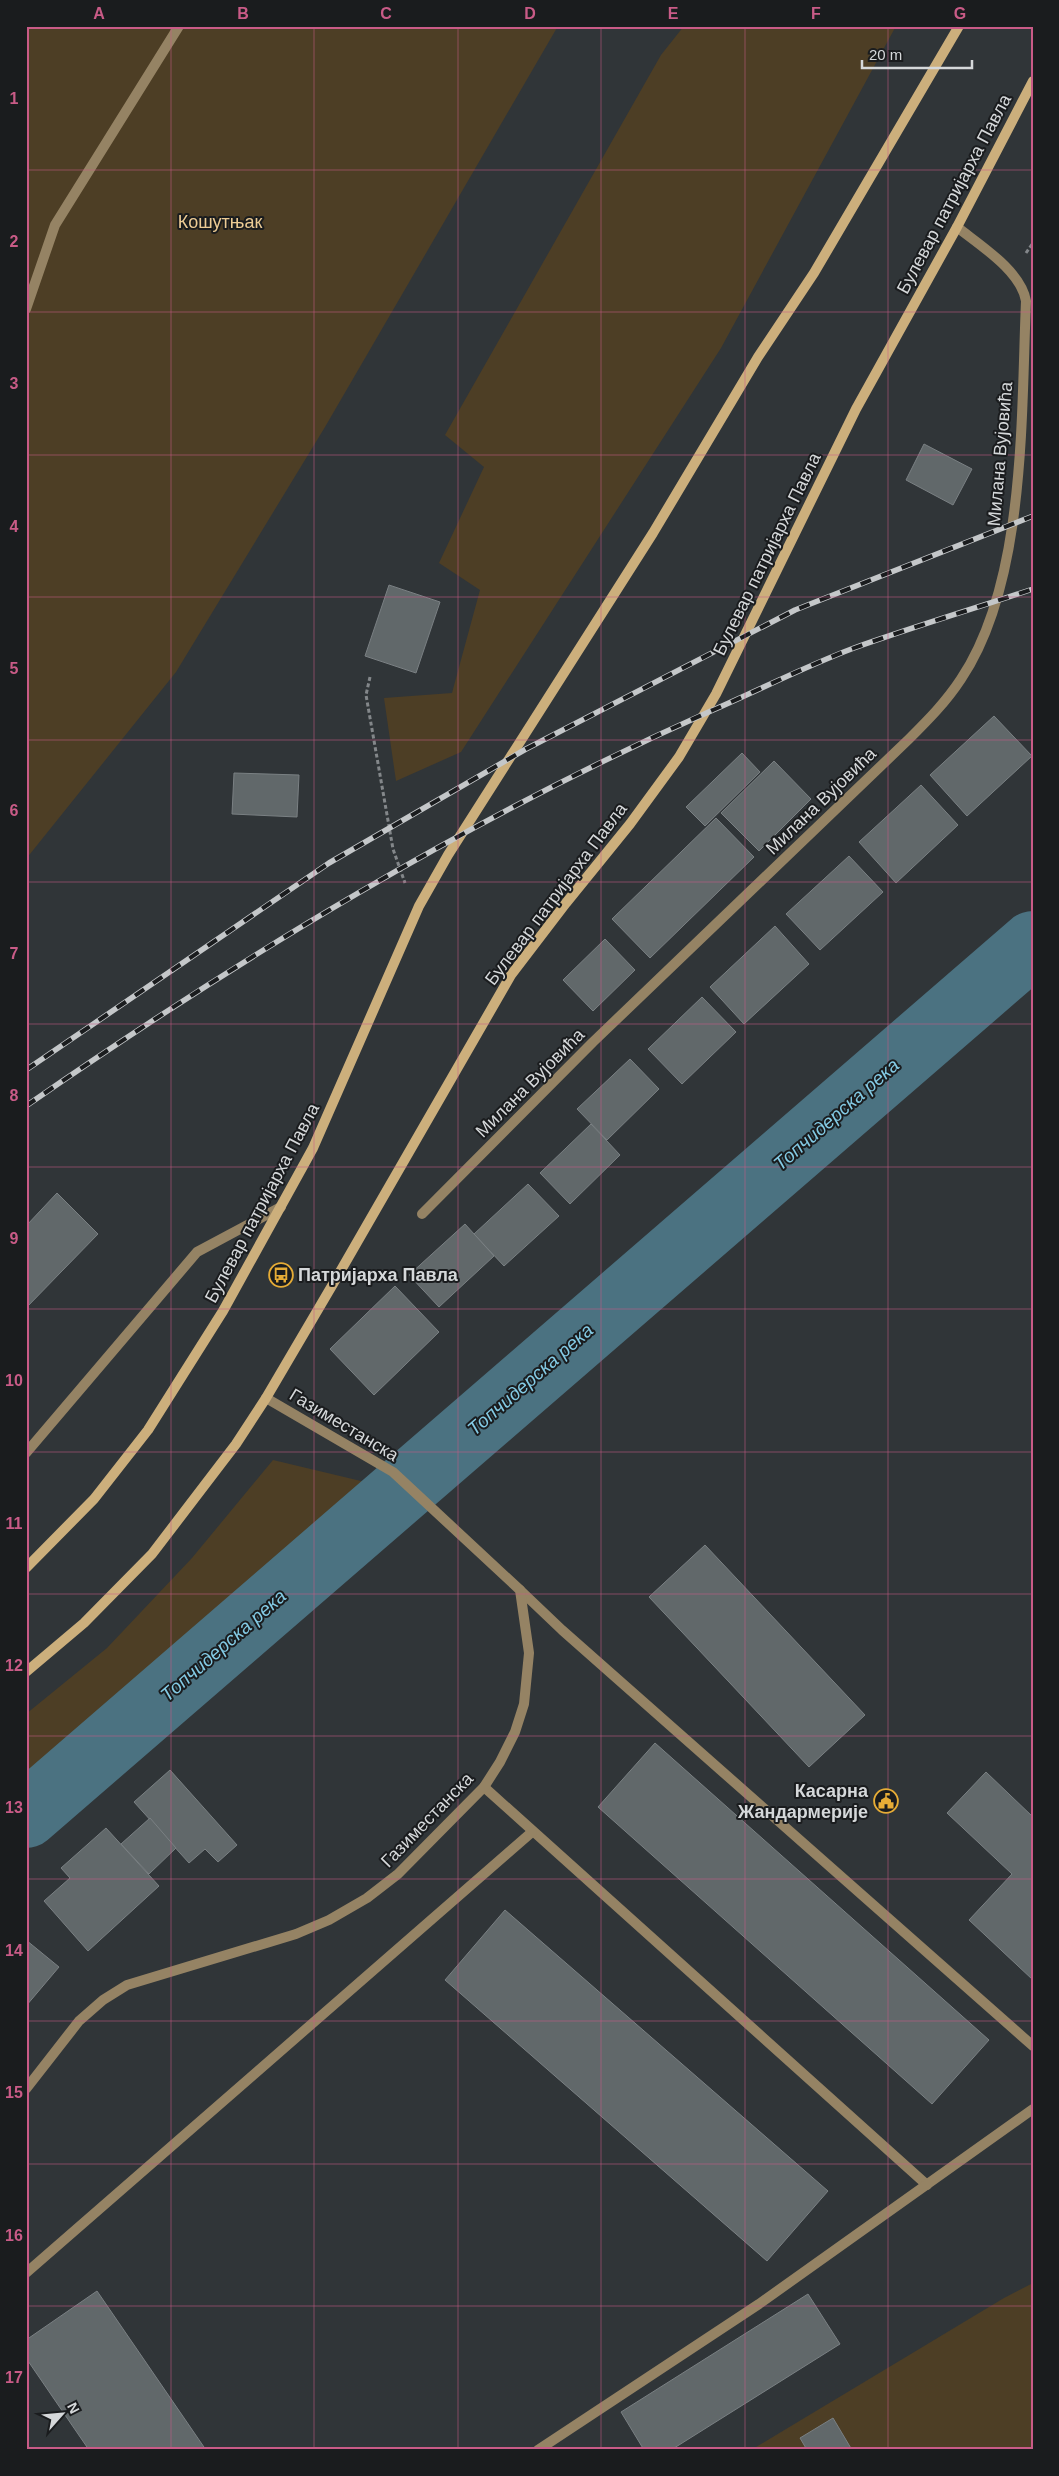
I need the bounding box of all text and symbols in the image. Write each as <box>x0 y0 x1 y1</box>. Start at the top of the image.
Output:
text: A <box>93 5 105 22</box>
text: B <box>237 5 249 22</box>
text: C <box>380 5 392 22</box>
text: D <box>524 5 536 22</box>
text: E <box>668 5 679 22</box>
text: F <box>811 5 821 22</box>
text: G <box>954 5 966 22</box>
scale bar <box>862 38 972 70</box>
text: 20 m <box>869 46 902 63</box>
text: 1 <box>10 90 19 107</box>
street label: Булевар патријарха Павла <box>893 90 1016 297</box>
park label: Кошутњак <box>178 212 262 232</box>
text: 2 <box>10 233 19 250</box>
text: 3 <box>10 375 19 392</box>
street label: Милана Вујовића <box>984 380 1016 527</box>
street label: Булевар патријарха Павла <box>709 449 825 659</box>
text: 4 <box>10 518 19 535</box>
text: 5 <box>10 660 19 677</box>
street label: Милана Вујовића <box>762 743 881 859</box>
street label: Булевар патријарха Павла <box>481 798 632 989</box>
text: 6 <box>10 802 19 819</box>
text: 7 <box>10 945 19 962</box>
street label: Милана Вујовића <box>472 1024 589 1141</box>
water label: Топчидерска река <box>769 1054 903 1174</box>
text: 8 <box>10 1087 19 1104</box>
street label: Булевар патријарха Павла <box>201 1099 324 1306</box>
text: 9 <box>10 1230 19 1247</box>
bus stop icon: Патријарха Павла <box>268 1262 294 1288</box>
place label: Патријарха Павла <box>298 1265 459 1285</box>
water label: Топчидерска река <box>463 1319 597 1439</box>
text: 10 <box>5 1372 23 1389</box>
street label: Газиместанска <box>286 1385 403 1466</box>
text: 11 <box>6 1515 23 1532</box>
water label: Топчидерска река <box>156 1585 290 1705</box>
text: 12 <box>5 1657 23 1674</box>
street label: Газиместанска <box>377 1768 478 1871</box>
place label: Касарна Жандармерије <box>737 1781 869 1822</box>
public building icon: Касарна Жандармерије <box>873 1788 899 1814</box>
text: 13 <box>5 1799 23 1816</box>
text: 14 <box>5 1942 23 1959</box>
text: 15 <box>5 2084 23 2101</box>
text: 16 <box>5 2227 23 2244</box>
text: 17 <box>5 2369 23 2386</box>
north arrow <box>38 2388 88 2438</box>
text: N <box>64 2400 83 2416</box>

